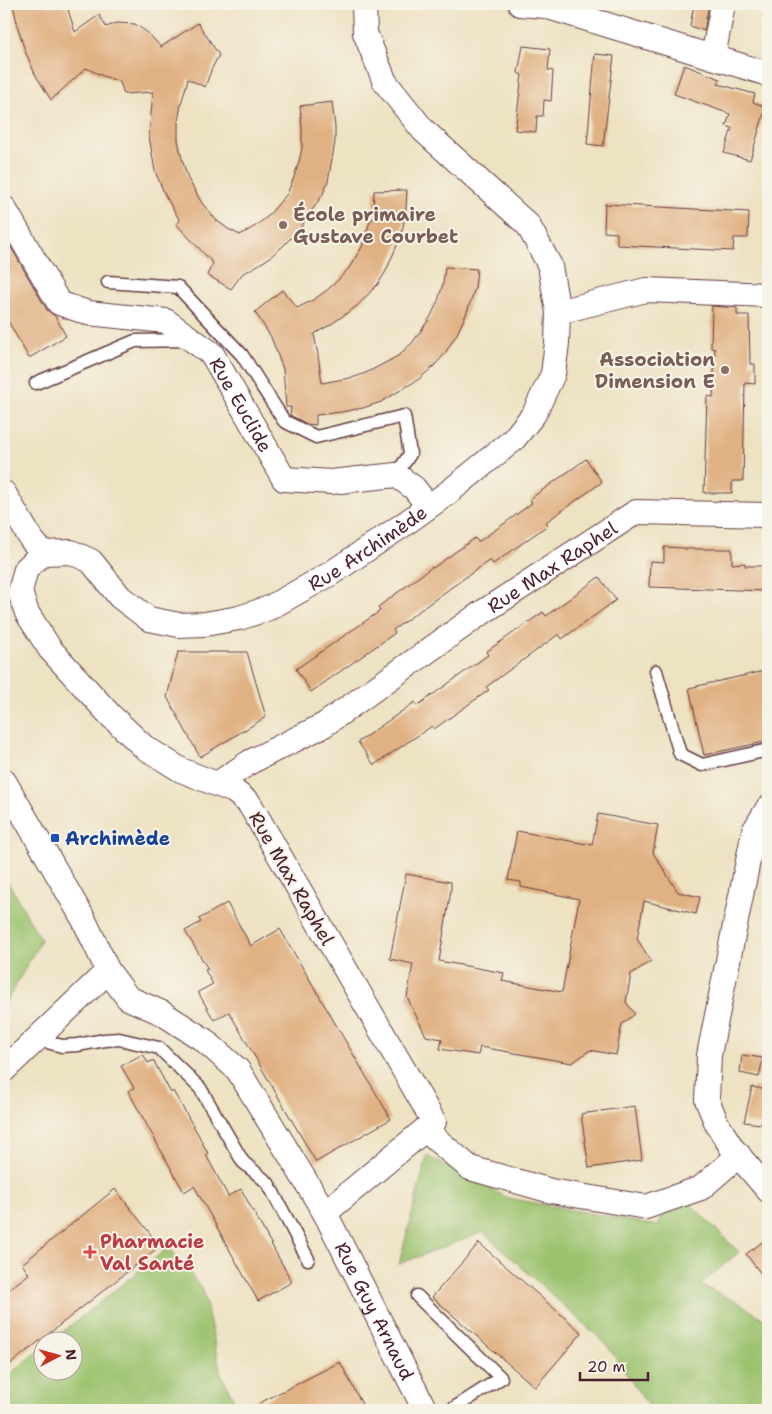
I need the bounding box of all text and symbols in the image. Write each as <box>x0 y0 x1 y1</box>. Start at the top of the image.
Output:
place label: École primaire Gustave Courbet <box>293 201 458 249</box>
marker: École primaire Gustave Courbet <box>277 219 289 231</box>
place label: Association Dimension E <box>595 347 715 394</box>
street label: Rue Euclide <box>204 353 278 457</box>
marker: Association Dimension E <box>719 364 731 376</box>
street label: Rue Archimède <box>304 500 432 597</box>
street label: Rue Max Raphel <box>483 516 622 619</box>
street label: Rue Max Raphel <box>243 807 340 950</box>
place label: Archimède <box>65 826 170 851</box>
marker: Archimède <box>49 832 61 844</box>
place label: Pharmacie Val Santé <box>100 1229 204 1276</box>
street label: Rue Guy Arnaud <box>329 1238 420 1384</box>
marker: Pharmacie Val Santé <box>84 1246 96 1258</box>
north arrow <box>32 1332 82 1382</box>
text: N <box>61 1348 80 1361</box>
scale bar <box>580 1349 647 1381</box>
text: 20 m <box>587 1357 626 1377</box>

